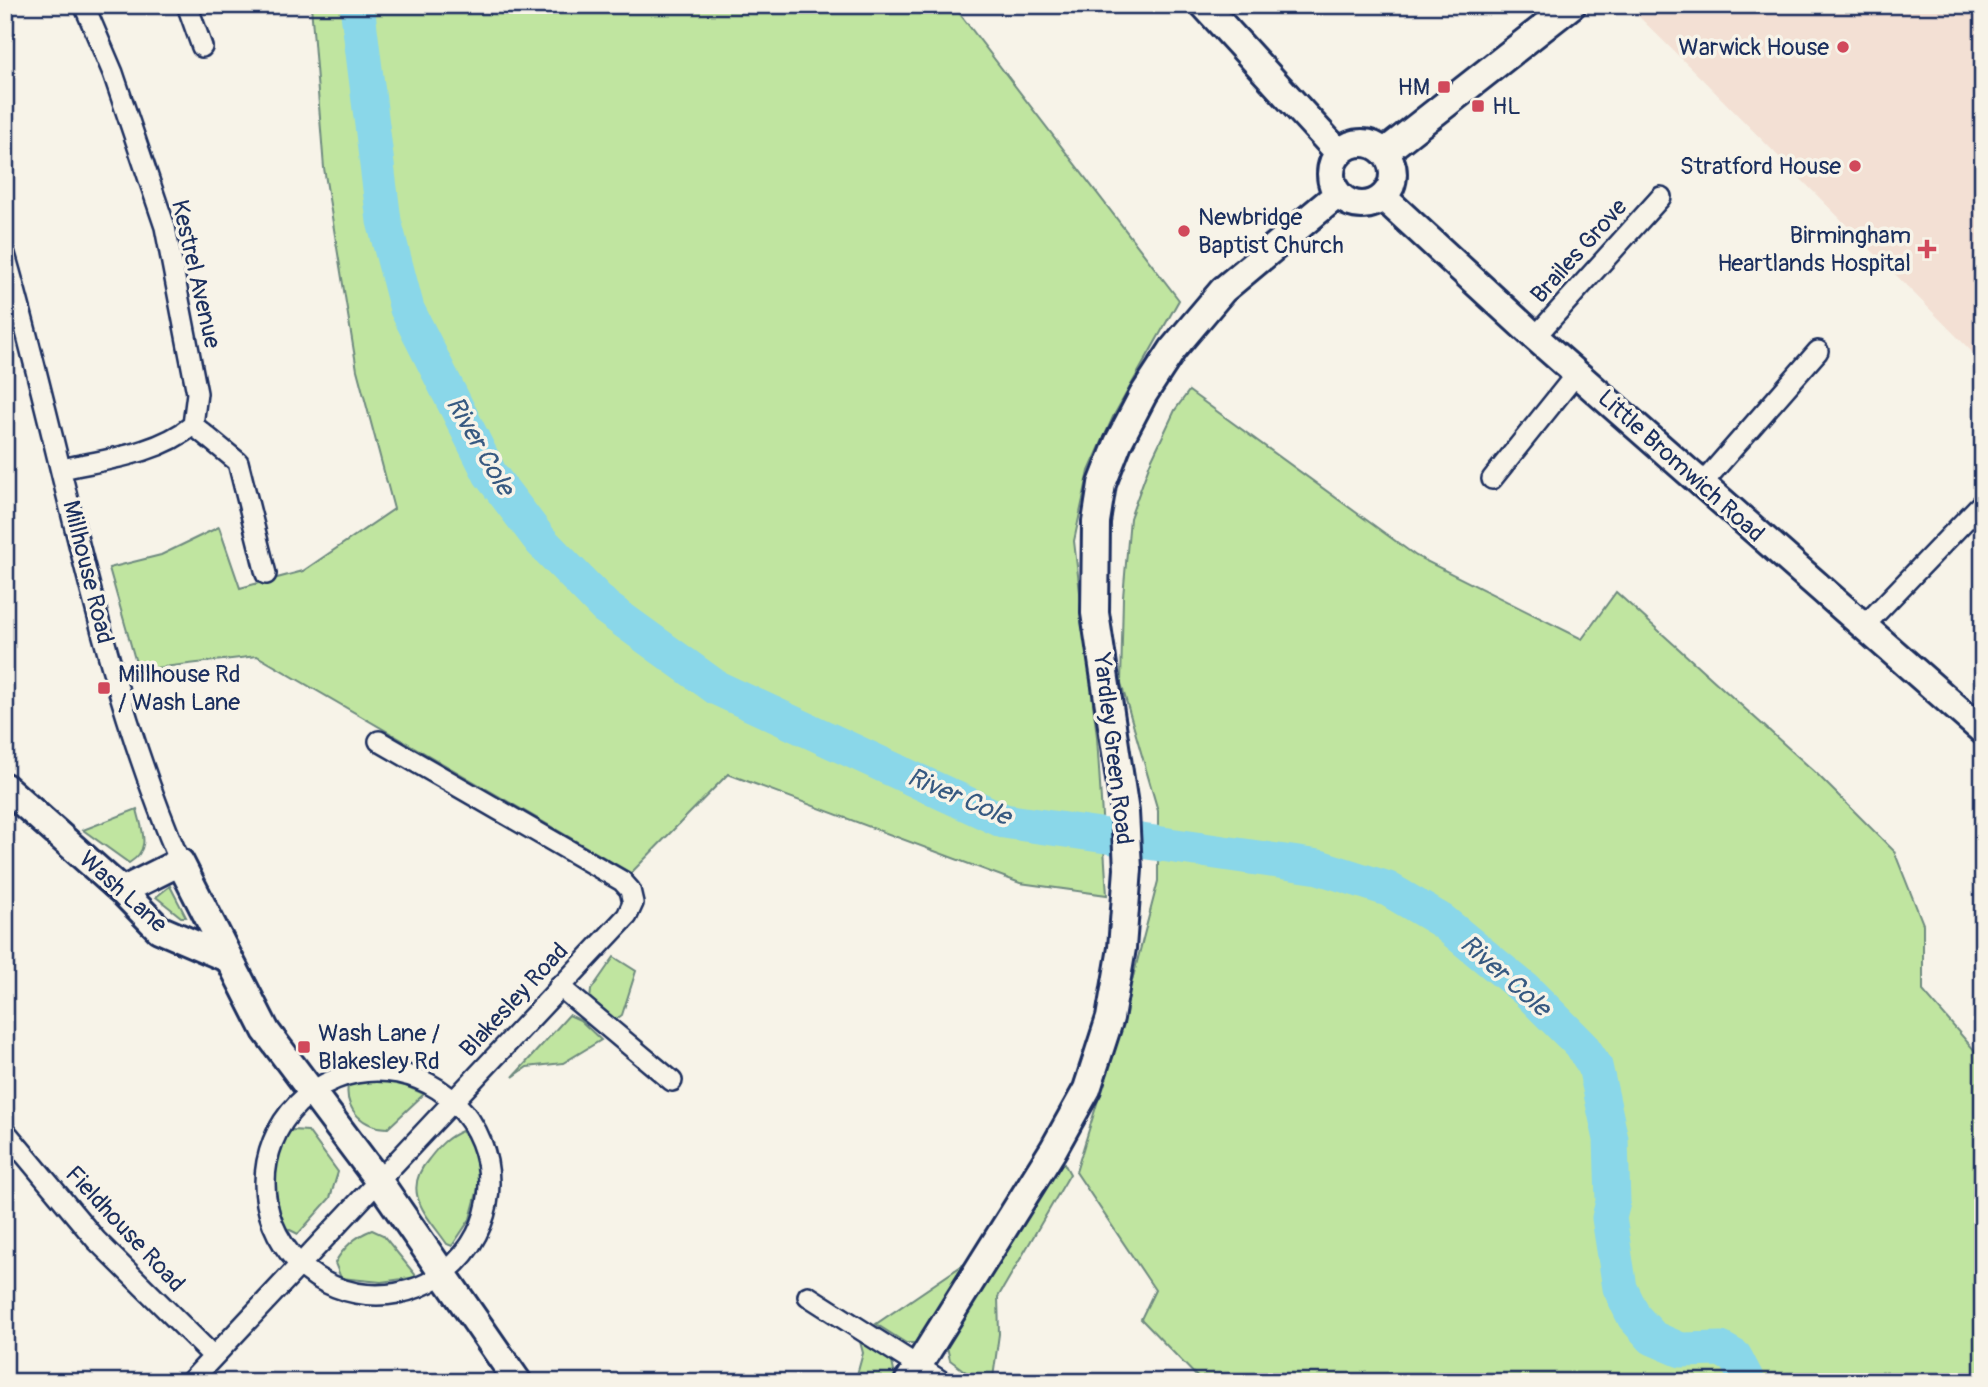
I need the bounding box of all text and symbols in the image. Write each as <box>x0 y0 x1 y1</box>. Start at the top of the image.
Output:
place label: Warwick House <box>1678 33 1829 62</box>
marker: Warwick House <box>1835 39 1851 55</box>
place label: HM <box>1398 73 1430 102</box>
marker: HM <box>1436 79 1452 95</box>
place label: HL <box>1492 92 1521 121</box>
marker: HL <box>1470 98 1486 114</box>
place label: Stratford House <box>1680 152 1841 181</box>
marker: Stratford House <box>1847 158 1863 174</box>
street label: Brailes Grove <box>1525 193 1634 309</box>
street label: Kestrel Avenue <box>165 197 227 351</box>
place label: Newbridge Baptist Church <box>1198 203 1344 260</box>
place label: Birmingham Heartlands Hospital <box>1717 221 1911 278</box>
marker: Newbridge Baptist Church <box>1176 223 1192 239</box>
marker: Birmingham Heartlands Hospital <box>1917 239 1937 259</box>
street label: Little Bromwich Road <box>1592 384 1770 548</box>
water label: River Cole <box>439 391 522 503</box>
street label: Millhouse Road <box>56 497 120 647</box>
street label: Yardley Green Road <box>1087 651 1139 846</box>
place label: Millhouse Rd / Wash Lane <box>118 660 241 717</box>
marker: Millhouse Rd / Wash Lane <box>96 680 112 696</box>
water label: River Cole <box>903 761 1017 834</box>
street label: Wash Lane <box>73 845 173 939</box>
water label: River Cole <box>1453 928 1558 1025</box>
street label: Blakesley Road <box>454 937 574 1063</box>
place label: Wash Lane / Blakesley Rd <box>318 1019 440 1076</box>
marker: Wash Lane / Blakesley Rd <box>296 1039 312 1055</box>
street label: Fieldhouse Road <box>59 1160 191 1298</box>

